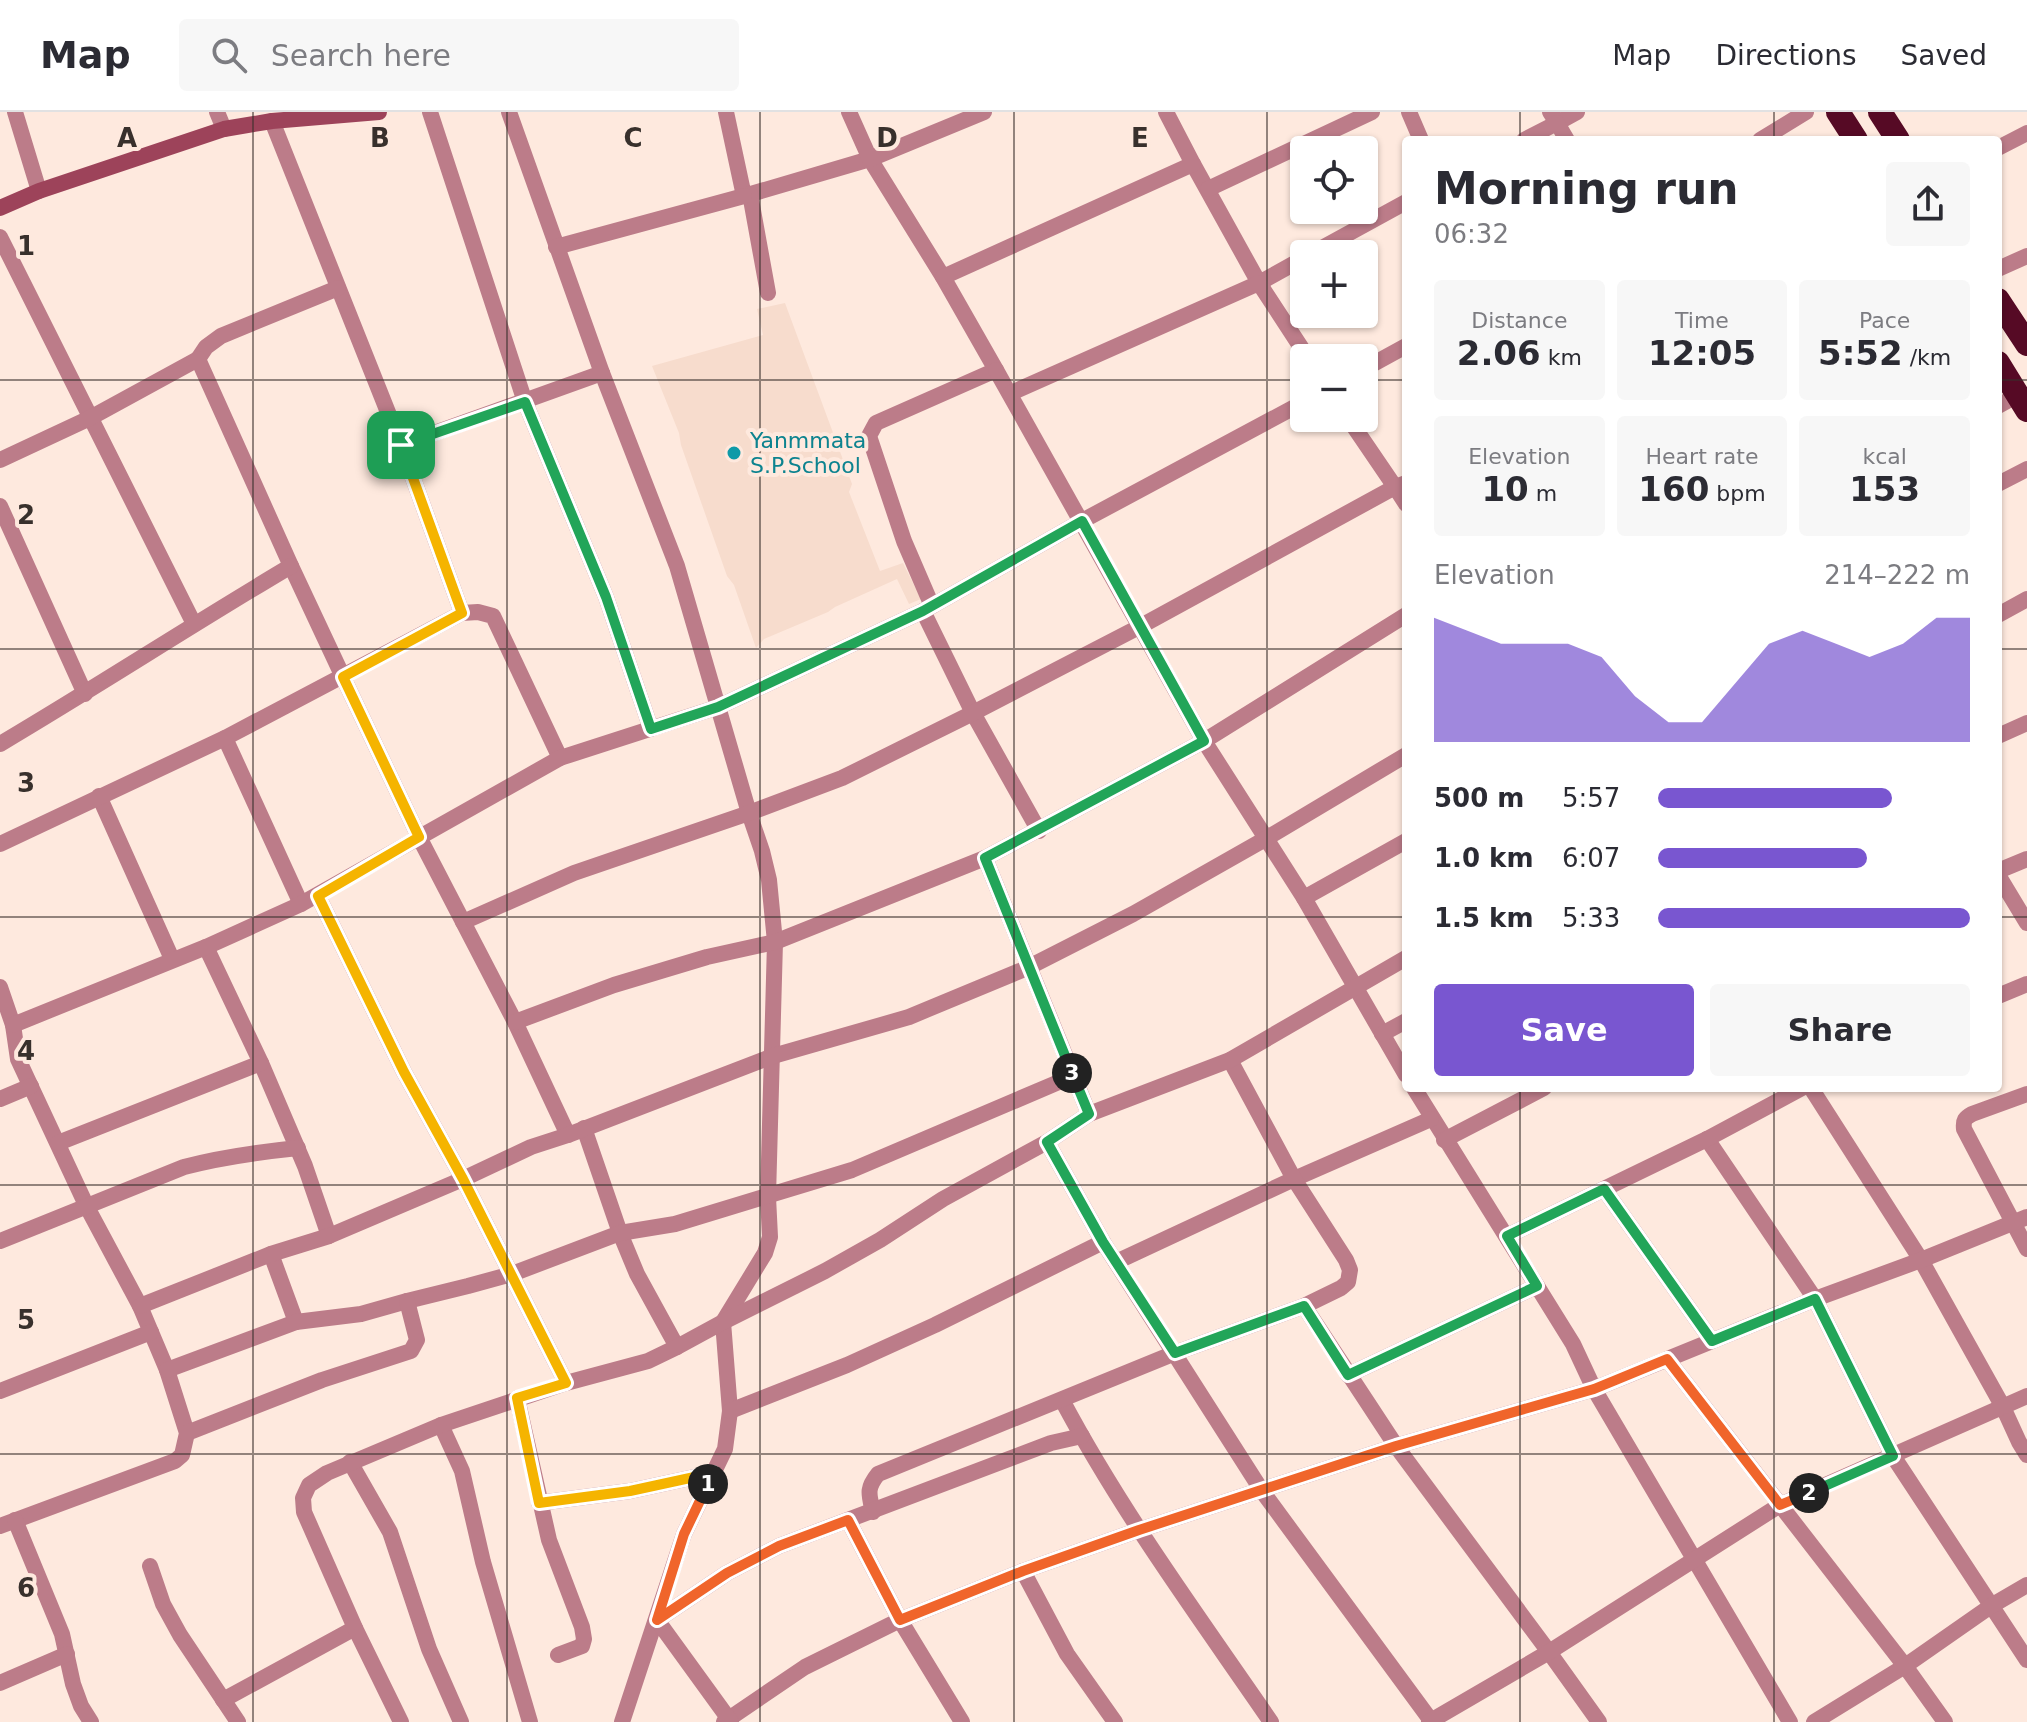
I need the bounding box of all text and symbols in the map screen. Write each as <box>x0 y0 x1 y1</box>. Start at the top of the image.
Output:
search box <box>179 19 739 91</box>
text: Map <box>40 33 131 77</box>
icon: search <box>207 33 251 77</box>
text: Search here <box>271 38 451 73</box>
text: Map <box>1612 39 1671 72</box>
text: Directions <box>1715 39 1856 72</box>
text: Saved <box>1900 39 1987 72</box>
text: A <box>117 123 137 153</box>
text: B <box>370 123 390 153</box>
text: C <box>623 123 643 153</box>
text: D <box>876 123 898 153</box>
text: E <box>1131 123 1149 153</box>
map controls <box>1290 136 1378 432</box>
button: locate <box>1290 136 1378 224</box>
button: share <box>1886 162 1970 246</box>
text: Morning run <box>1434 163 1739 214</box>
text: 06:32 <box>1434 219 1509 249</box>
text: 1 <box>17 231 35 261</box>
button: + <box>1290 240 1378 328</box>
text: Distance <box>1471 308 1567 333</box>
text: Time <box>1675 308 1729 333</box>
text: Pace <box>1859 308 1910 333</box>
text: 2.06 <box>1457 333 1541 373</box>
text: 12:05 <box>1648 333 1756 373</box>
text: 5:52 <box>1818 333 1903 373</box>
button: − <box>1290 344 1378 432</box>
text: km <box>1541 345 1582 370</box>
text: /km <box>1903 345 1951 370</box>
pin <box>367 411 435 479</box>
icon: arrive <box>379 423 423 467</box>
place label: Yanmmata S.P.School <box>749 428 866 478</box>
marker: Yanmmata S.P.School <box>725 444 743 462</box>
text: Elevation <box>1468 444 1570 469</box>
text: Heart rate <box>1646 444 1758 469</box>
text: kcal <box>1862 444 1907 469</box>
text: 10 <box>1481 469 1529 509</box>
text: 160 <box>1638 469 1709 509</box>
text: 153 <box>1849 469 1920 509</box>
text: m <box>1529 481 1557 506</box>
text: bpm <box>1709 481 1766 506</box>
text: 2 <box>17 500 35 530</box>
text: Elevation <box>1434 560 1555 590</box>
text: 214–222 m <box>1824 560 1970 590</box>
text: 3 <box>17 768 35 798</box>
text: 500 m <box>1434 783 1524 813</box>
text: 5:57 <box>1562 783 1620 813</box>
text: 1.0 km <box>1434 843 1534 873</box>
text: 6:07 <box>1562 843 1620 873</box>
text: 1.5 km <box>1434 903 1534 933</box>
text: 5:33 <box>1562 903 1620 933</box>
button: Save <box>1434 984 1694 1076</box>
button: Share <box>1710 984 1970 1076</box>
text: 4 <box>17 1036 35 1066</box>
pin: 3 <box>1052 1053 1092 1093</box>
text: 3 <box>1064 1060 1080 1085</box>
text: 5 <box>17 1305 35 1335</box>
pin: 1 <box>688 1464 728 1504</box>
text: 1 <box>700 1471 716 1496</box>
pin: 2 <box>1789 1473 1829 1513</box>
text: 2 <box>1801 1480 1817 1505</box>
text: 6 <box>17 1573 35 1603</box>

